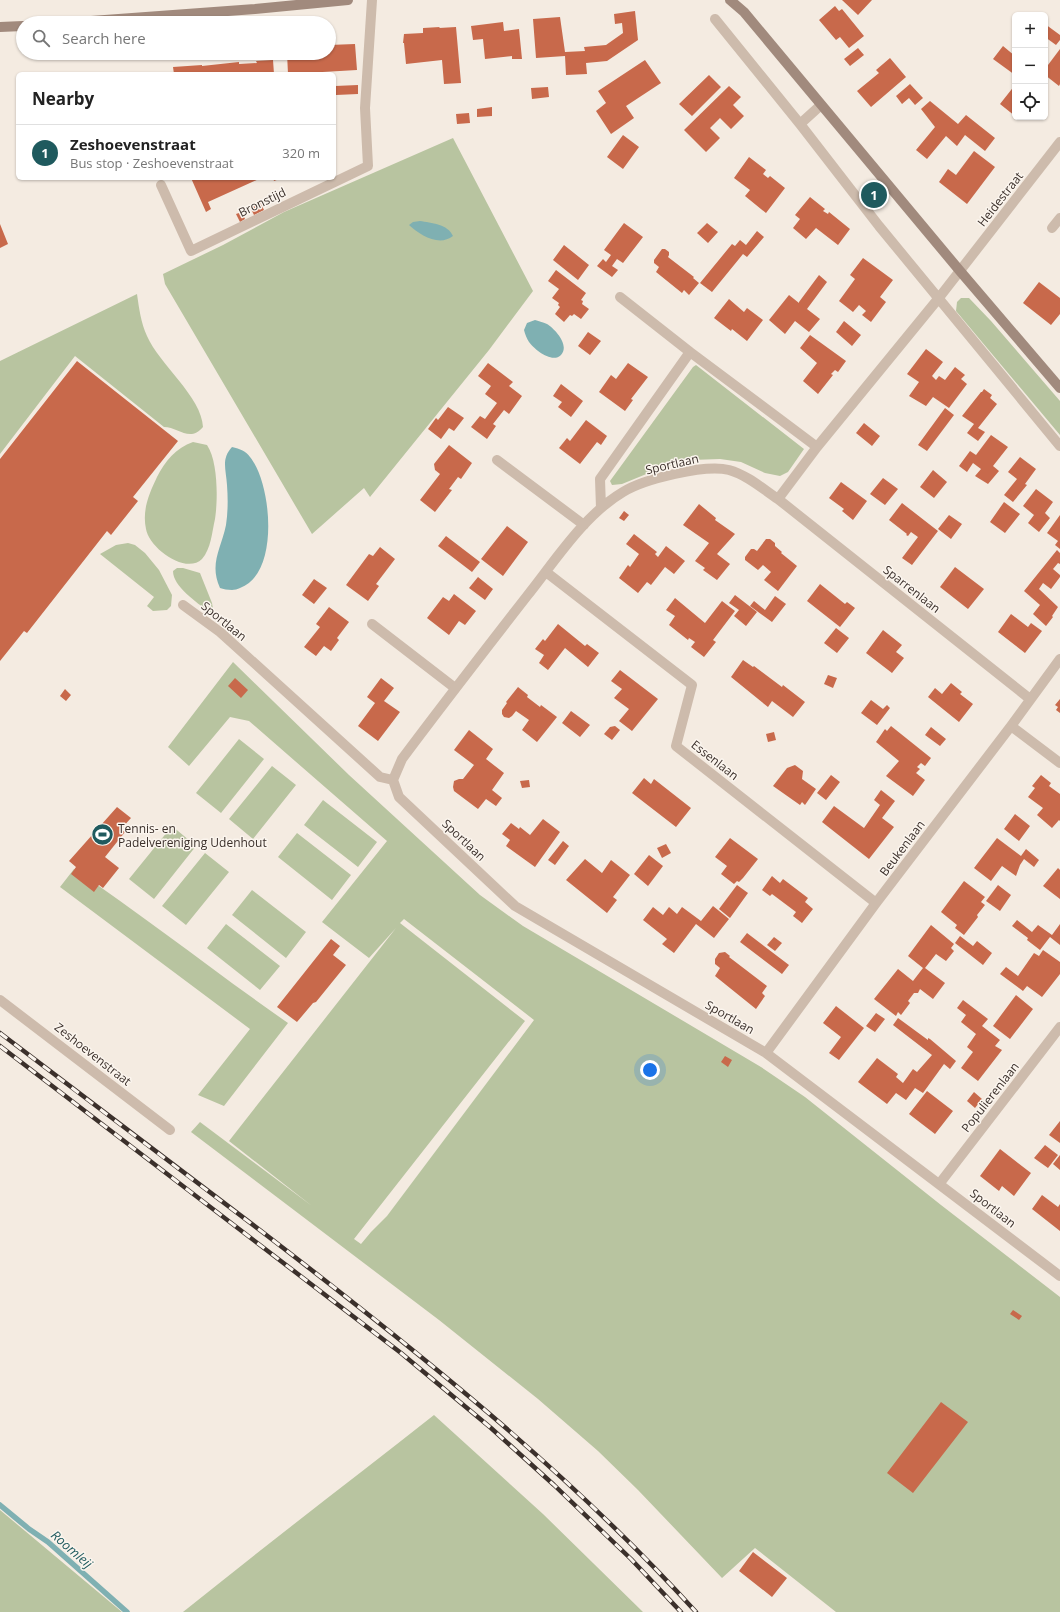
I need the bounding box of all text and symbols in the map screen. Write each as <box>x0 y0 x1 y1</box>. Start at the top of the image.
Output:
map controls <box>1012 12 1048 120</box>
button: + <box>1012 12 1048 48</box>
search box <box>16 16 336 60</box>
icon: search <box>30 27 52 49</box>
text: Search here <box>62 28 146 48</box>
button: − <box>1012 48 1048 84</box>
button: locate <box>1012 84 1048 120</box>
text: Nearby <box>32 87 94 110</box>
text: Zeshoevenstraat <box>70 134 196 154</box>
text: 1 <box>41 144 49 162</box>
text: 320 m <box>282 144 320 162</box>
text: Bus stop · Zeshoevenstraat <box>70 154 234 172</box>
street label: Heidestraat <box>973 168 1027 230</box>
pin: 1 <box>861 180 887 210</box>
street label: Bronstijd <box>236 183 288 221</box>
street label: Sportlaan <box>644 450 700 478</box>
street label: Sparrenlaan <box>880 561 944 617</box>
street label: Sportlaan <box>198 597 250 645</box>
street label: Essenlaan <box>688 736 742 784</box>
street label: Sportlaan <box>438 815 490 865</box>
street label: Beukenlaan <box>875 817 929 879</box>
place label: Tennis- en Padelvereniging Udenhout <box>118 820 267 851</box>
sports icon: Tennis- en Padelvereniging Udenhout <box>89 822 115 848</box>
street label: Sportlaan <box>702 996 758 1038</box>
street label: Zeshoevenstraat <box>51 1019 135 1089</box>
street label: Populierenlaan <box>957 1058 1023 1136</box>
your location <box>640 1060 660 1080</box>
street label: Sportlaan <box>966 1185 1020 1231</box>
water label: Roomleij <box>47 1526 97 1573</box>

